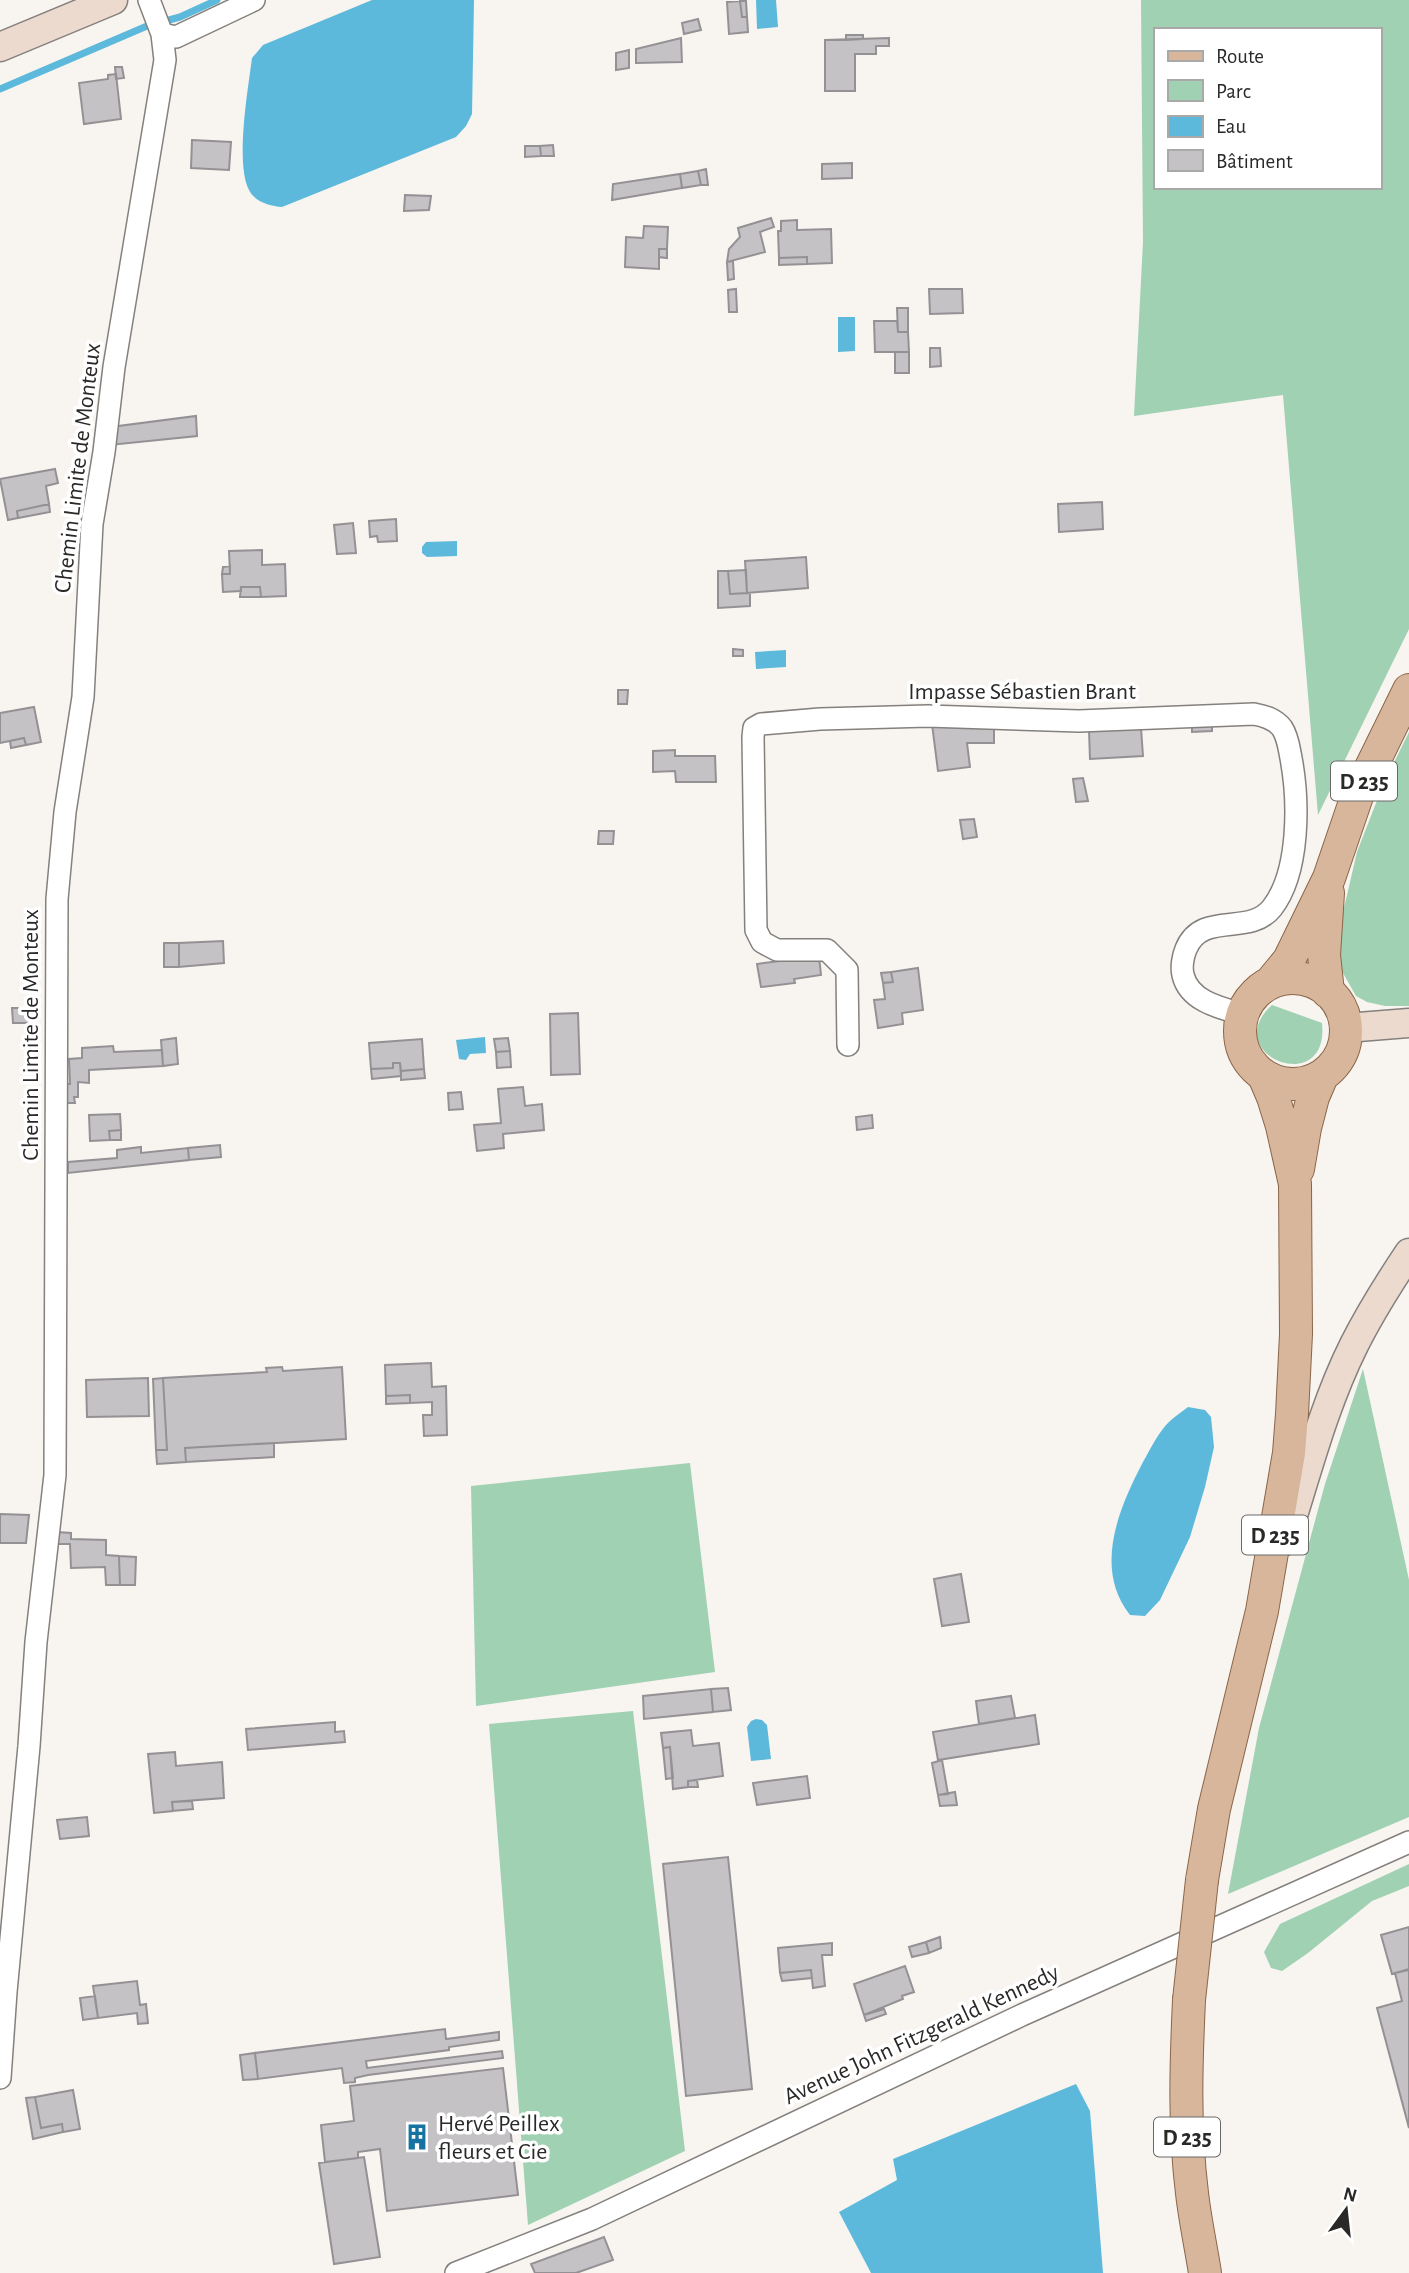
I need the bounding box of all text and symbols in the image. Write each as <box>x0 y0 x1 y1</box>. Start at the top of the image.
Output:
legend <box>1154 28 1381 189</box>
text: Route <box>1216 46 1264 67</box>
text: Parc <box>1216 81 1251 102</box>
text: Eau <box>1216 116 1246 137</box>
text: Bâtiment <box>1216 151 1293 172</box>
street label: Chemin Limite de Monteux <box>51 341 105 594</box>
street label: Impasse Sébastien Brant <box>908 680 1136 704</box>
road number: D 235 <box>1331 762 1397 800</box>
street label: Chemin Limite de Monteux <box>19 909 43 1161</box>
road number: D 235 <box>1242 1516 1308 1554</box>
street label: Avenue John Fitzgerald Kennedy <box>780 1961 1063 2109</box>
place label: Hervé Peillex fleurs et Cie <box>438 2112 560 2164</box>
road number: D 235 <box>1154 2118 1220 2156</box>
building icon: Hervé Peillex fleurs et Cie <box>402 2122 432 2152</box>
north arrow <box>1311 2175 1381 2245</box>
text: N <box>1341 2184 1359 2206</box>

